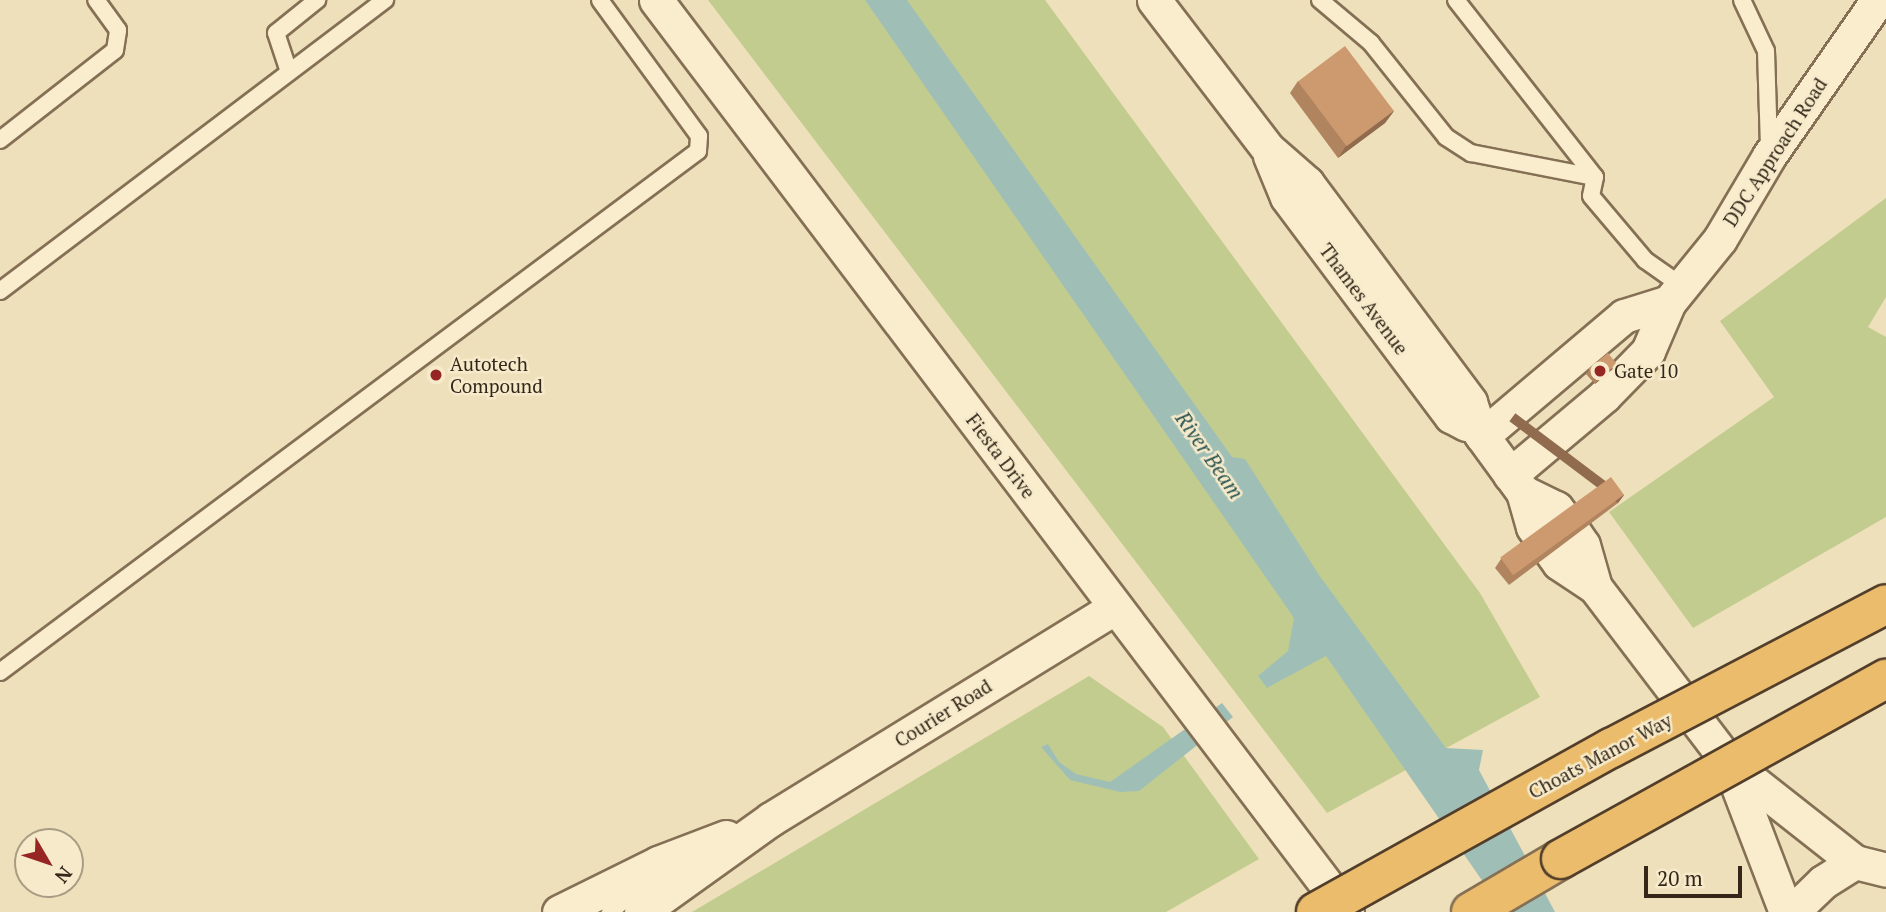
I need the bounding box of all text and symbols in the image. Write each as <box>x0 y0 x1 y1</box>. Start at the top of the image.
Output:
street label: DDC Approach Road <box>1718 73 1832 231</box>
street label: Thames Avenue <box>1315 239 1413 359</box>
place label: Autotech Compound <box>450 353 543 397</box>
place label: Gate 10 <box>1614 360 1678 382</box>
marker: Gate 10 <box>1592 363 1608 379</box>
marker: Autotech Compound <box>428 367 444 383</box>
water label: River Beam <box>1171 406 1249 504</box>
street label: Fiesta Drive <box>962 409 1040 503</box>
street label: Courier Road <box>890 674 996 752</box>
street label: Choats Manor Way <box>1525 709 1675 803</box>
north arrow <box>14 828 84 898</box>
scale bar <box>1648 852 1746 896</box>
text: N <box>50 862 78 889</box>
text: 20 m <box>1657 864 1703 892</box>

